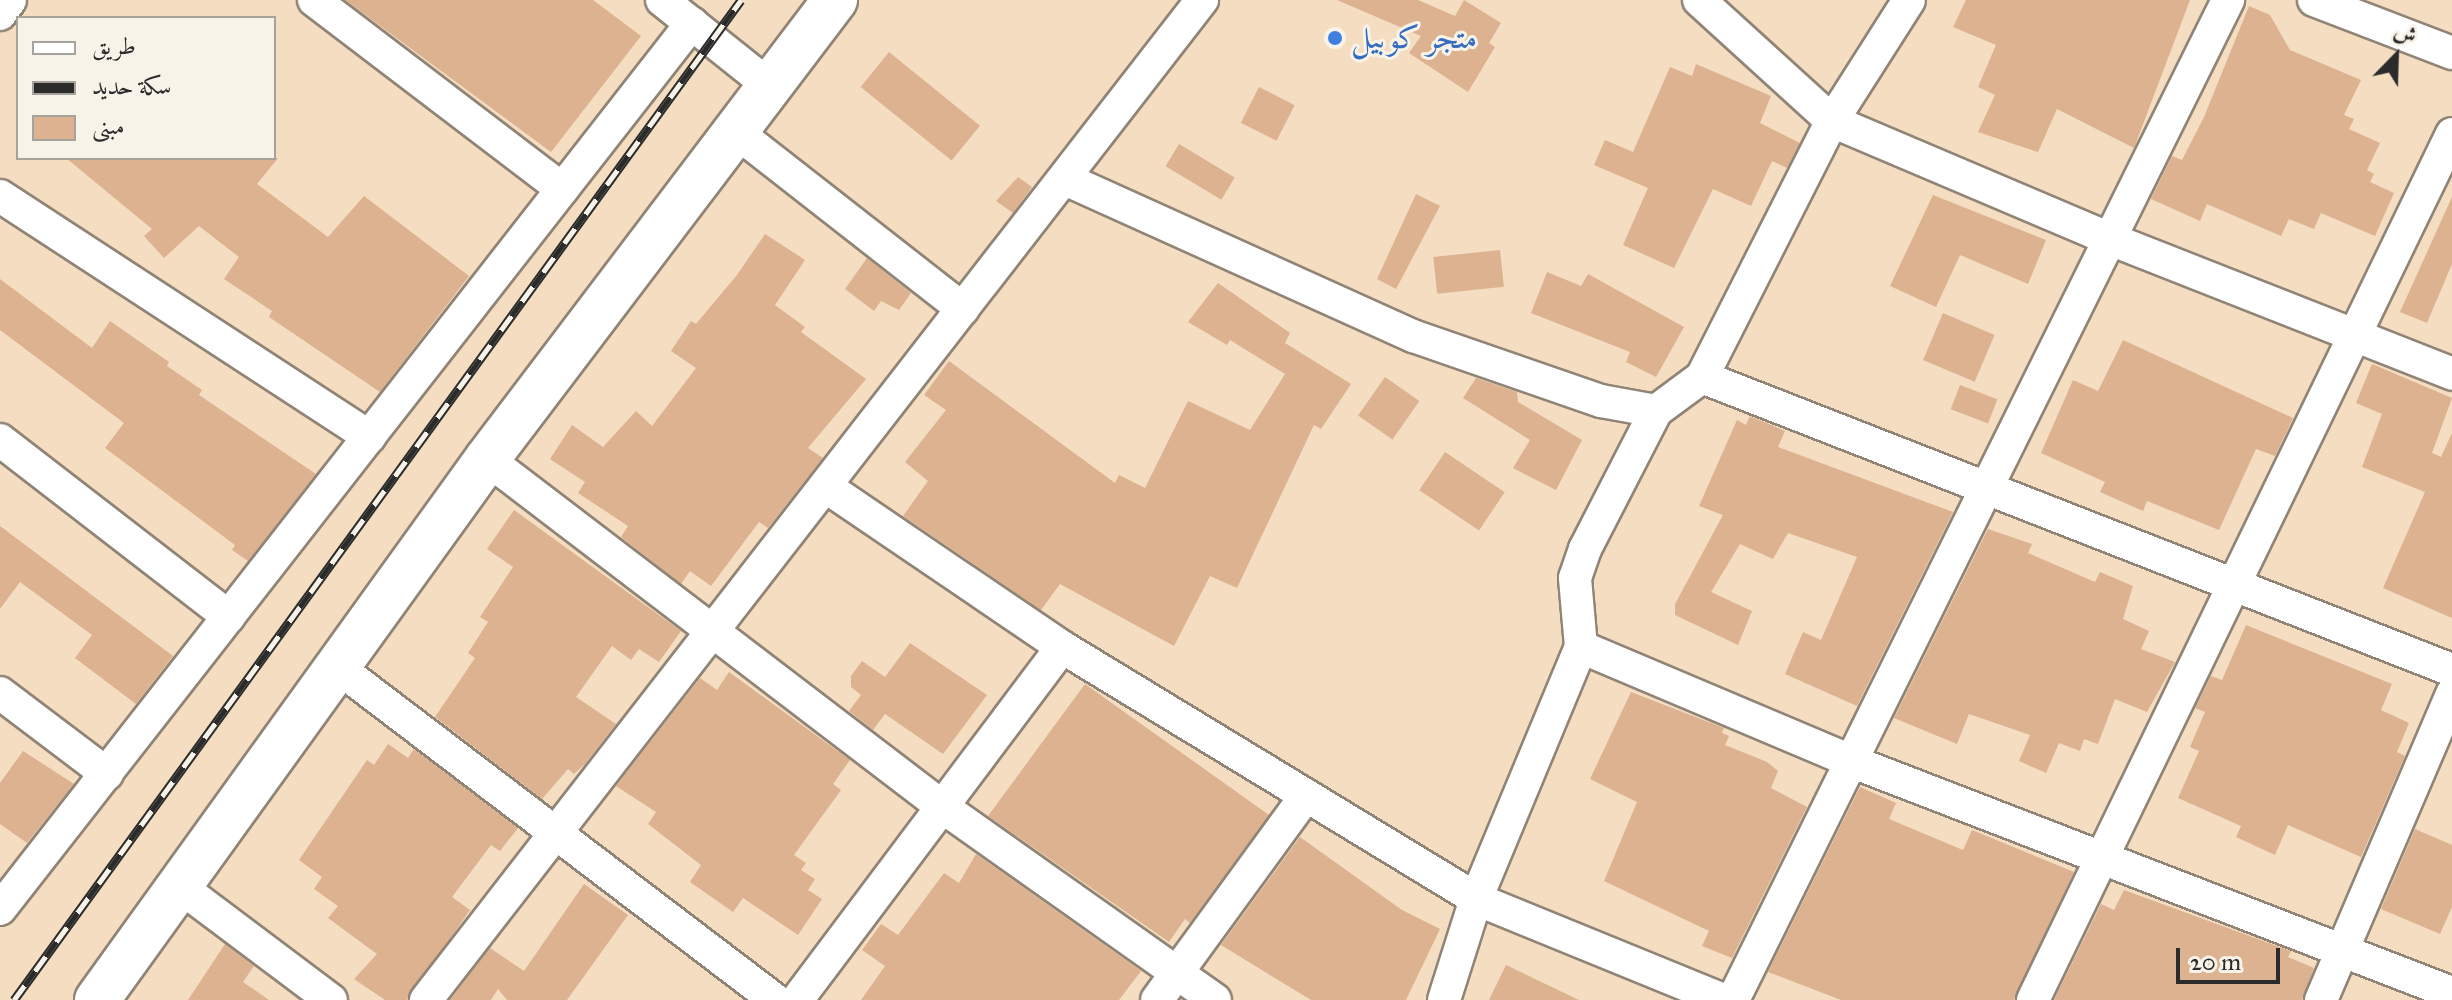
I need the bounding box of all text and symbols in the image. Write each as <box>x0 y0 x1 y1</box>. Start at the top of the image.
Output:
legend <box>16 16 276 160</box>
north arrow <box>2356 16 2436 96</box>
text: ش <box>2390 17 2421 50</box>
place label: متجر كوبيل <box>1351 19 1477 57</box>
marker: متجر كوبيل <box>1326 29 1344 47</box>
text: طريق <box>92 31 136 61</box>
text: سكة حديد <box>92 71 171 101</box>
text: مبنى <box>92 111 125 141</box>
scale bar <box>2180 932 2284 982</box>
text: 20 m <box>2190 947 2241 977</box>

